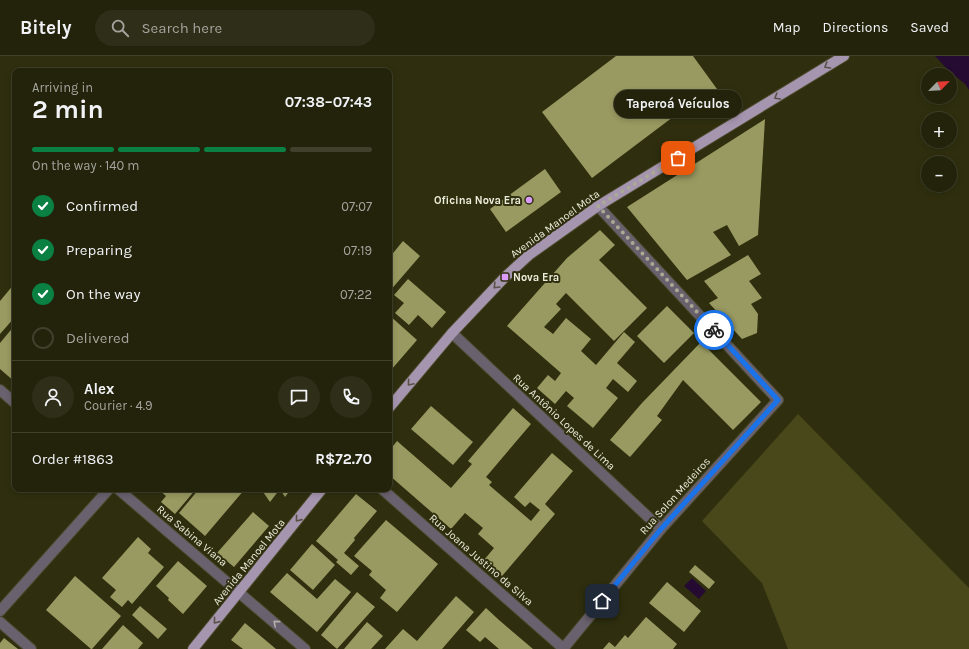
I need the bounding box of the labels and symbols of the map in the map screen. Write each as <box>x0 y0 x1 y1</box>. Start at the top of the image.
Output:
one-way arrow <box>824 62 831 69</box>
north arrow <box>921 68 957 104</box>
callout: Taperoá Veículos <box>614 90 742 118</box>
one-way arrow <box>774 92 781 100</box>
pin <box>661 141 695 175</box>
street label: Avenida Manoel Mota <box>508 187 602 261</box>
place label: Oficina Nova Era <box>434 194 521 207</box>
marker: Oficina Nova Era <box>524 195 534 205</box>
place label: Nova Era <box>513 271 559 284</box>
marker: Nova Era <box>500 272 510 282</box>
one-way arrow <box>493 281 501 289</box>
courier <box>694 310 734 350</box>
street label: Rua Antônio Lopes de Lima <box>510 371 618 473</box>
one-way arrow <box>407 379 414 386</box>
street label: Rua Solon Medeiros <box>637 455 713 537</box>
street label: Rua Sabina Viana <box>154 503 230 569</box>
street label: Rua Joana Justino da Silva <box>426 511 536 609</box>
one-way arrow <box>296 515 303 522</box>
street label: Avenida Manoel Mota <box>210 516 288 608</box>
pin <box>585 584 619 618</box>
one-way arrow <box>214 616 221 623</box>
one-way arrow <box>273 621 280 628</box>

